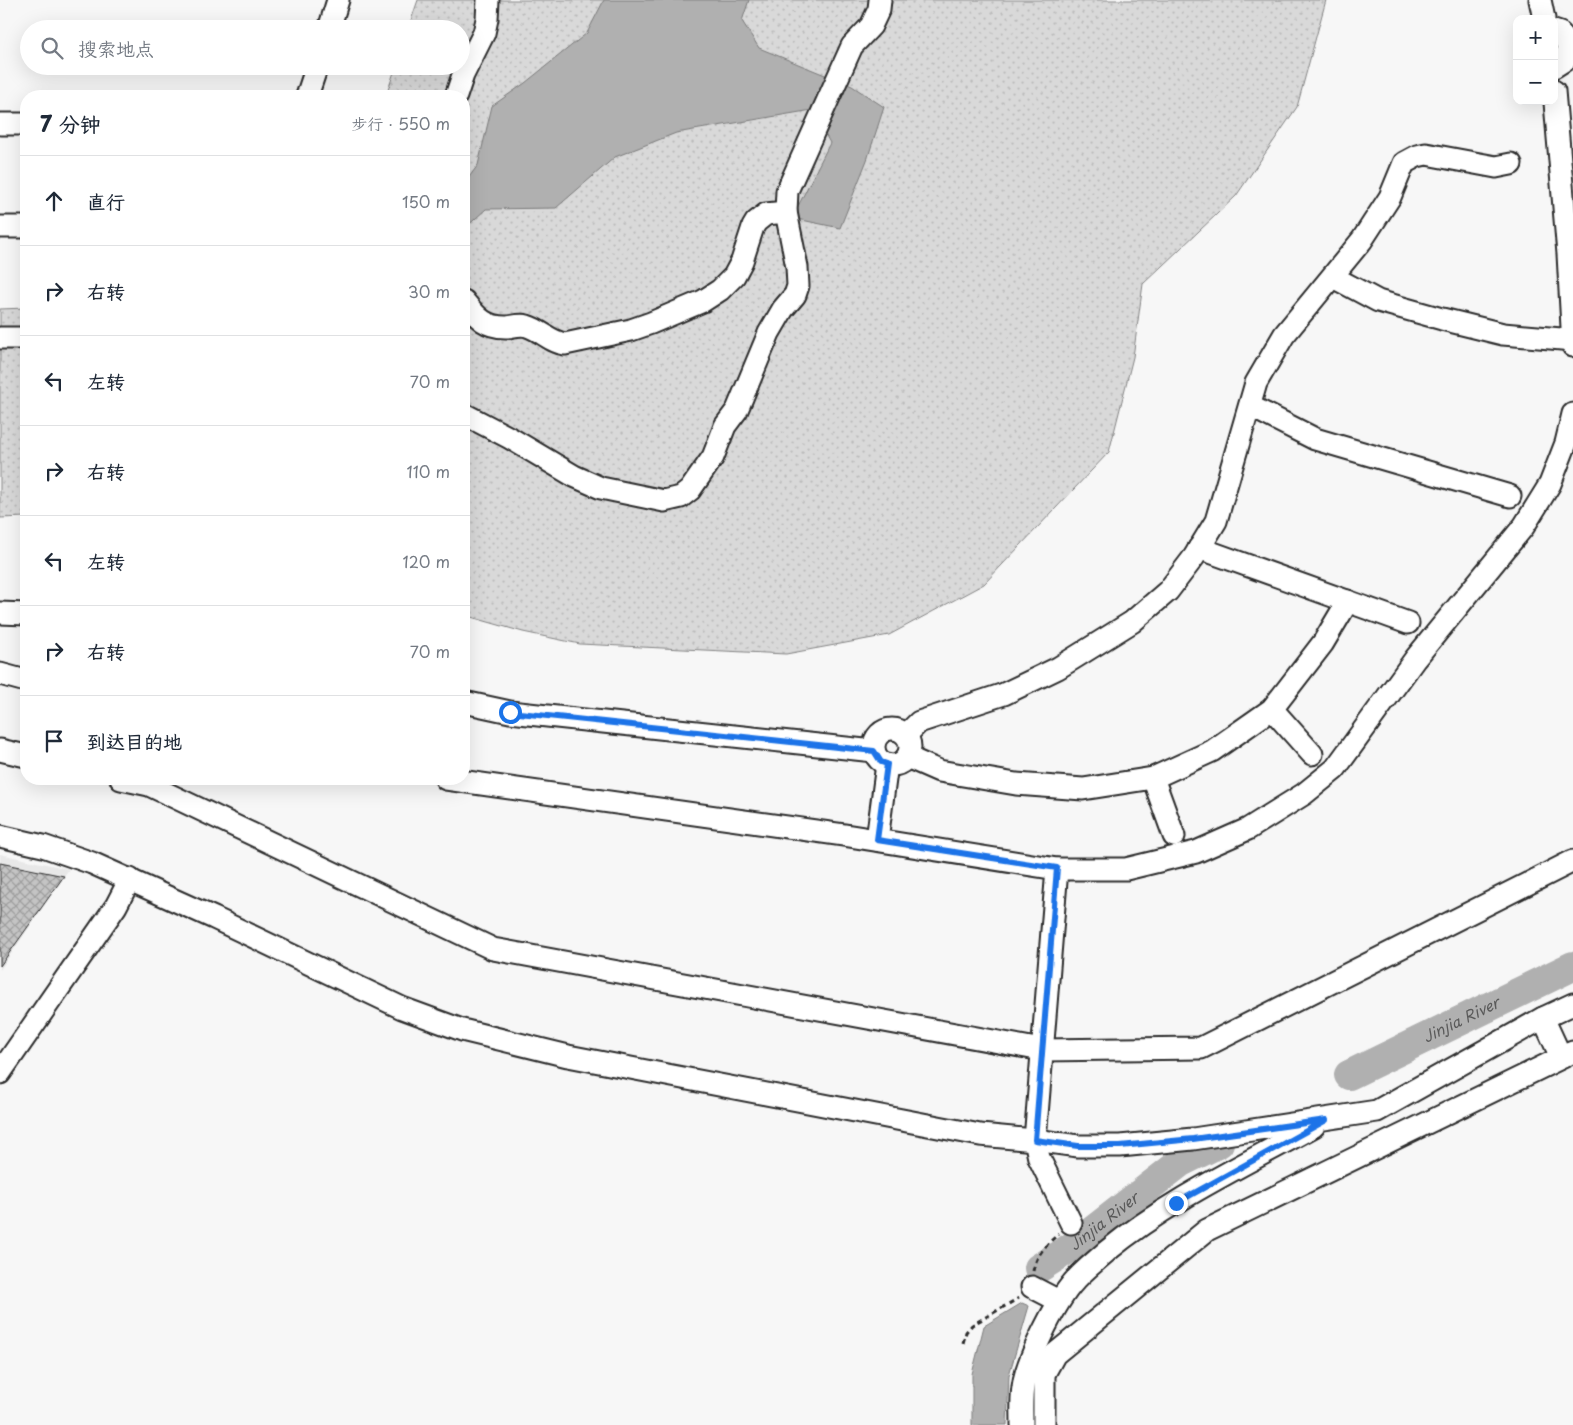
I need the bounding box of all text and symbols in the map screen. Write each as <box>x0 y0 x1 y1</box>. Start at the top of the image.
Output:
map controls <box>1513 15 1558 105</box>
button: + <box>1513 15 1558 60</box>
search box <box>20 20 470 75</box>
icon: search <box>38 34 66 62</box>
text: 搜索地点 <box>78 34 154 62</box>
button: − <box>1513 60 1558 105</box>
text: 7 分钟 <box>40 107 101 139</box>
text: 步行 · 550 m <box>351 111 450 135</box>
icon: ahead <box>40 187 68 215</box>
text: 直行 <box>87 187 125 215</box>
text: 150 m <box>402 189 450 213</box>
icon: right <box>40 277 68 305</box>
text: 右转 <box>87 277 125 305</box>
text: 30 m <box>408 279 450 303</box>
icon: left <box>40 367 68 395</box>
text: 左转 <box>87 367 125 395</box>
text: 70 m <box>410 369 450 393</box>
icon: right <box>40 457 68 485</box>
text: 右转 <box>87 457 125 485</box>
text: 110 m <box>407 459 450 483</box>
icon: left <box>40 547 68 575</box>
text: 左转 <box>87 547 125 575</box>
text: 120 m <box>403 549 450 573</box>
icon: right <box>40 637 68 665</box>
text: 右转 <box>87 637 125 665</box>
text: 70 m <box>410 639 450 663</box>
route start <box>499 701 522 724</box>
icon: arrive <box>40 727 68 755</box>
text: 到达目的地 <box>87 727 182 755</box>
water label: Jinjia River <box>1418 989 1506 1048</box>
water label: Jinjia River <box>1063 1184 1145 1255</box>
route end <box>1165 1192 1188 1215</box>

